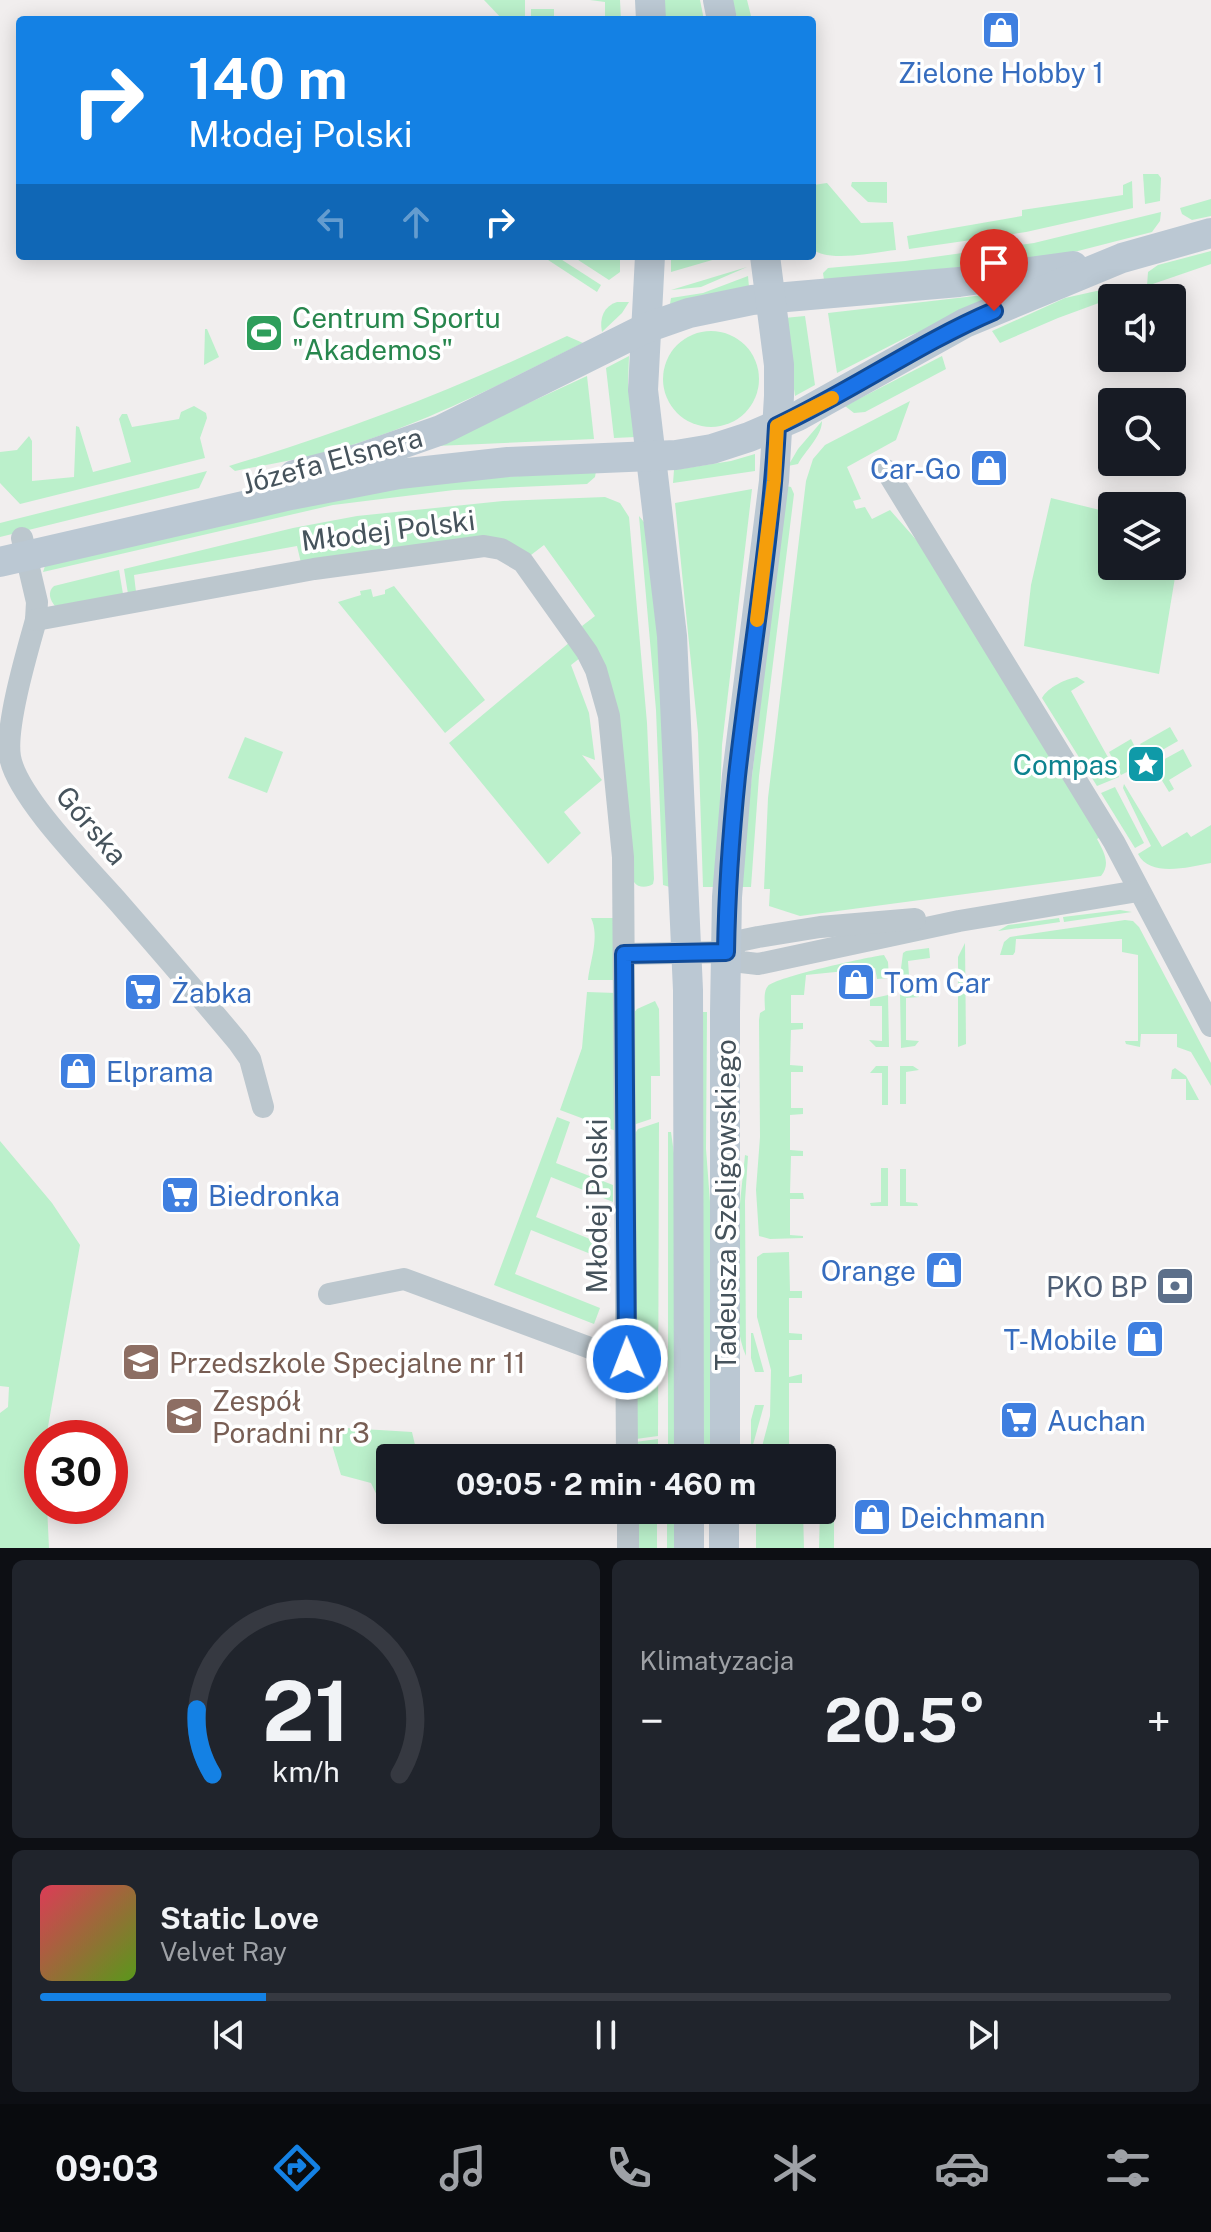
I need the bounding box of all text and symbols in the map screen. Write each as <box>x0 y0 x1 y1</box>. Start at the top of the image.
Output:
shop icon: Zielone Hobby 1 <box>980 9 1022 51</box>
text: 140 m <box>188 46 348 112</box>
icon: right <box>56 48 160 152</box>
place label: Zielone Hobby 1 <box>898 56 1104 89</box>
text: Młodej Polski <box>188 113 413 155</box>
icon: left <box>310 200 354 244</box>
icon: ahead <box>394 200 438 244</box>
icon: right <box>478 200 522 244</box>
pin <box>960 229 1028 311</box>
icon: arrive <box>972 241 1016 285</box>
map controls <box>1098 284 1186 580</box>
button: sound <box>1098 284 1186 372</box>
place label: Centrum Sportu "Akademos" <box>292 301 501 366</box>
sports icon: Centrum Sportu "Akademos" <box>243 312 285 354</box>
button: search <box>1098 388 1186 476</box>
street label: Józefa Elsnera <box>238 420 426 500</box>
shop icon: Car-Go <box>968 447 1010 489</box>
place label: Car-Go <box>870 452 961 485</box>
button: layers <box>1098 492 1186 580</box>
street label: Młodej Polski <box>299 503 477 557</box>
place icon: Compas <box>1125 743 1167 785</box>
place label: Compas <box>1013 748 1118 781</box>
street label: Górska <box>50 779 134 871</box>
shop icon: Tom Car <box>835 961 877 1003</box>
place label: Tom Car <box>884 966 991 999</box>
supermarket icon: Żabka <box>122 971 164 1013</box>
place label: Żabka <box>171 976 252 1009</box>
street label: Tadeusza Szeligowskiego <box>709 1039 742 1371</box>
shop icon: Elprama <box>57 1050 99 1092</box>
place label: Elprama <box>106 1055 214 1088</box>
street label: Młodej Polski <box>580 1119 613 1293</box>
supermarket icon: Biedronka <box>159 1174 201 1216</box>
place label: Biedronka <box>208 1179 340 1212</box>
shop icon: Orange <box>923 1249 965 1291</box>
place label: Orange <box>821 1254 916 1287</box>
bank icon: PKO BP <box>1154 1265 1196 1307</box>
place label: PKO BP <box>1046 1270 1147 1303</box>
position arrow <box>585 1317 669 1401</box>
shop icon: T-Mobile <box>1124 1318 1166 1360</box>
place label: T-Mobile <box>1004 1323 1117 1356</box>
school or university icon: Przedszkole Specjalne nr 11 <box>120 1341 162 1383</box>
place label: Przedszkole Specjalne nr 11 <box>169 1346 526 1379</box>
place label: Zespół Poradni nr 3 <box>212 1384 370 1449</box>
school or university icon: Zespół Poradni nr 3 <box>163 1395 205 1437</box>
supermarket icon: Auchan <box>998 1399 1040 1441</box>
place label: Auchan <box>1047 1404 1146 1437</box>
speed limit sign: 30 <box>24 1420 128 1524</box>
text: 09:05 · 2 min · 460 m <box>456 1466 756 1502</box>
shop icon: Deichmann <box>851 1496 893 1538</box>
place label: Deichmann <box>900 1501 1045 1534</box>
text: Klimatyzacja <box>640 1645 794 1676</box>
text: 21 <box>262 1662 350 1760</box>
text: 20.5° <box>824 1685 986 1756</box>
text: − <box>640 1695 664 1747</box>
text: + <box>1147 1695 1171 1747</box>
text: km/h <box>272 1755 339 1788</box>
text: Static Love <box>160 1900 319 1936</box>
text: Velvet Ray <box>160 1936 287 1967</box>
icon: previous <box>207 2013 251 2057</box>
icon: pause <box>584 2013 628 2057</box>
icon: next <box>961 2013 1005 2057</box>
icon: directions <box>269 2140 325 2196</box>
icon: music <box>435 2140 491 2196</box>
icon: phone <box>601 2140 657 2196</box>
icon: climate <box>767 2140 823 2196</box>
icon: car <box>934 2140 990 2196</box>
icon: filters <box>1100 2140 1156 2196</box>
text: 09:03 <box>55 2147 159 2189</box>

